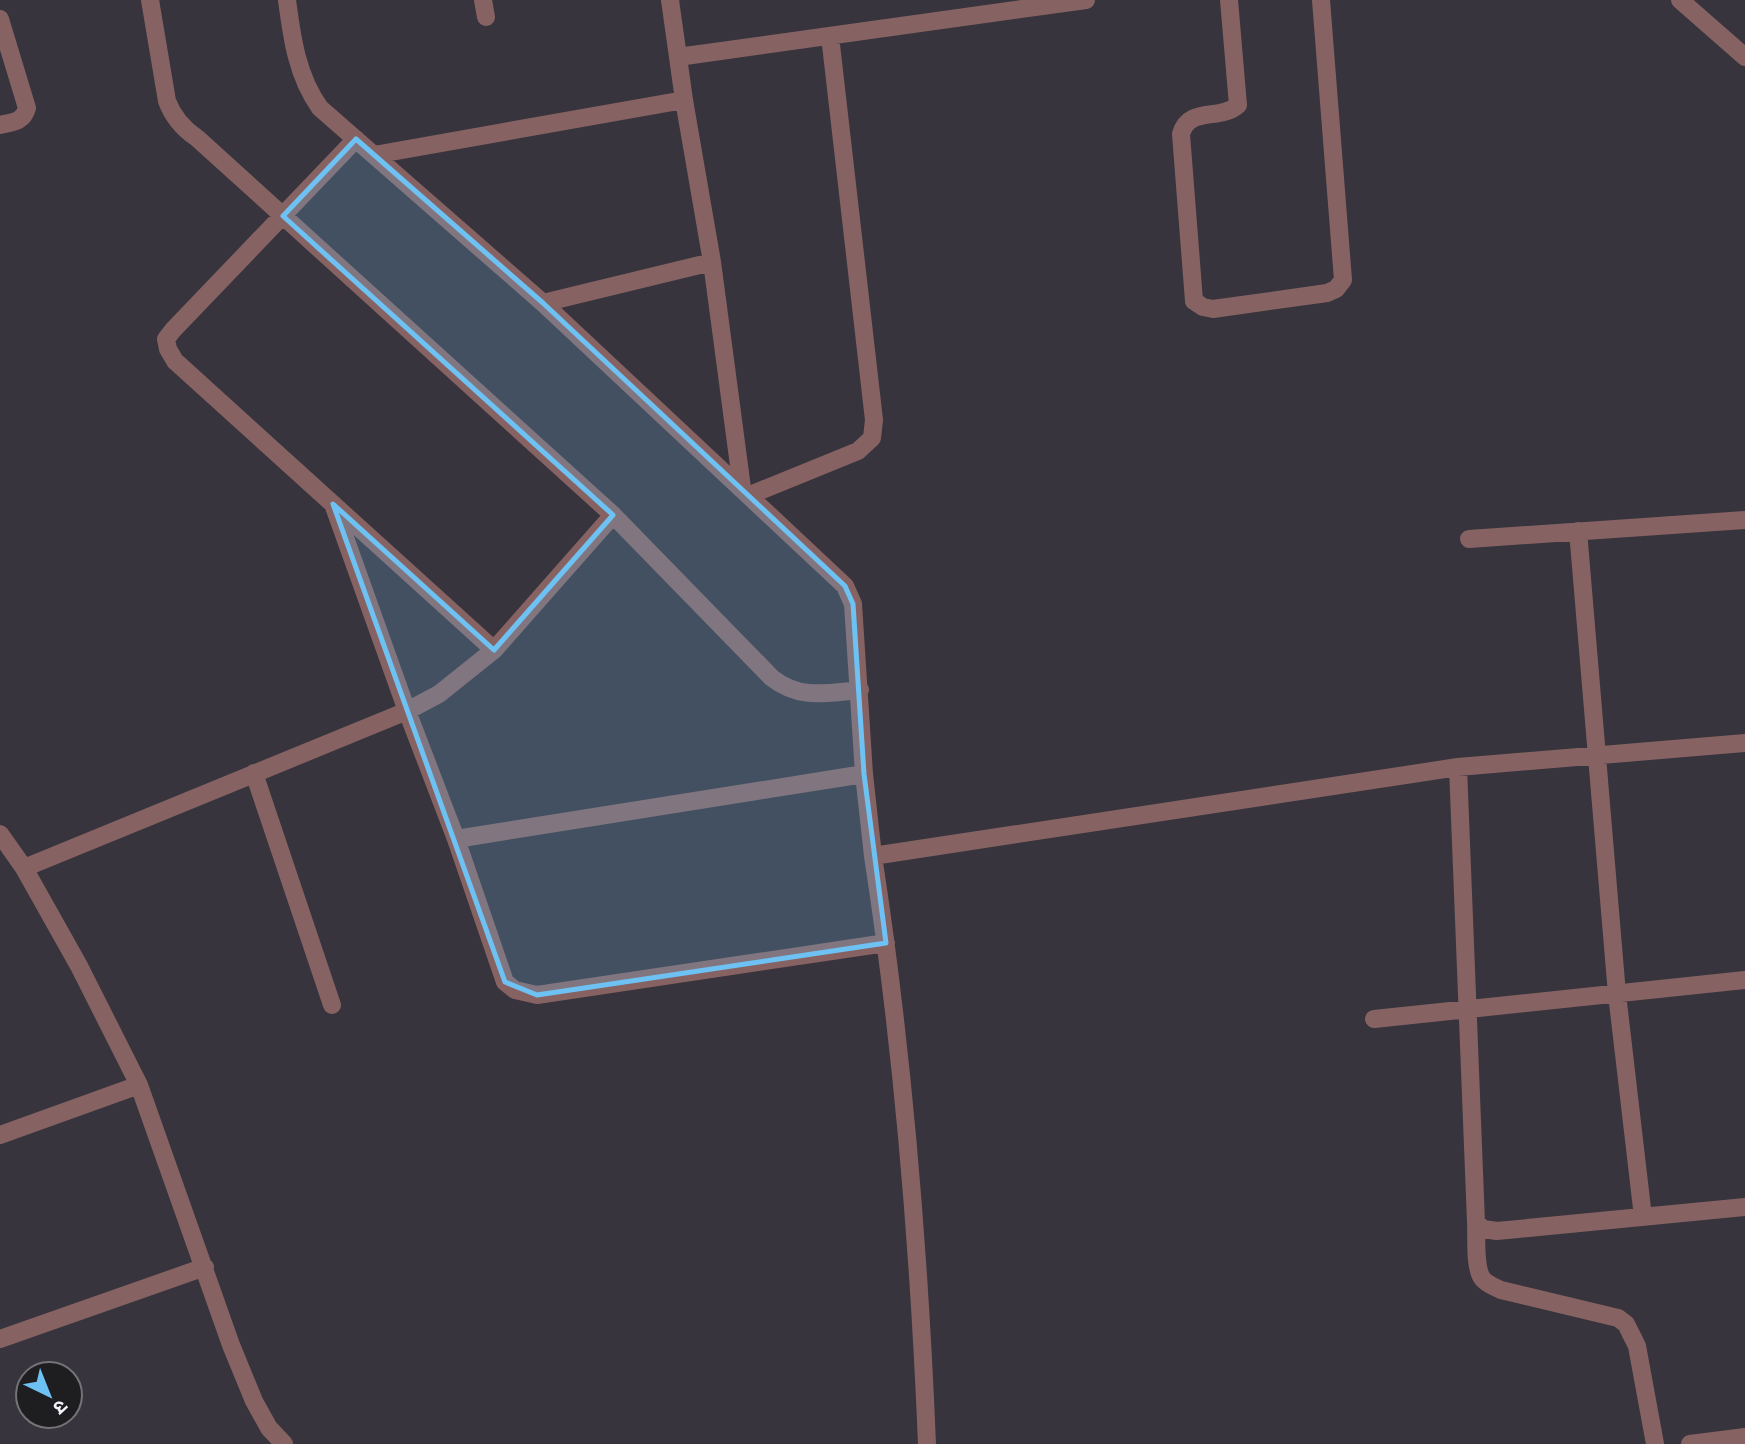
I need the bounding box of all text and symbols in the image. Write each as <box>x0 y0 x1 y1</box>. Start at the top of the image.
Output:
north arrow <box>14 1360 84 1430</box>
text: उ <box>48 1395 72 1420</box>

